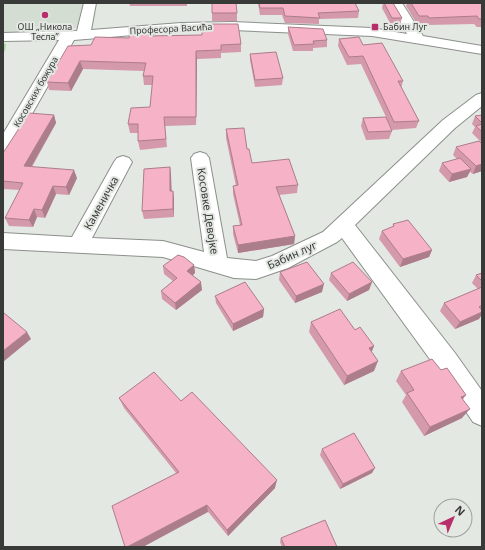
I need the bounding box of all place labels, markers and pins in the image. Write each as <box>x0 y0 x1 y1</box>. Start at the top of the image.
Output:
marker: ОШ „Никола Тесла” <box>40 10 50 20</box>
place label: ОШ „Никола Тесла” <box>18 20 72 43</box>
place label: Бабин Луг <box>383 20 427 33</box>
marker: Бабин Луг <box>370 22 380 32</box>

